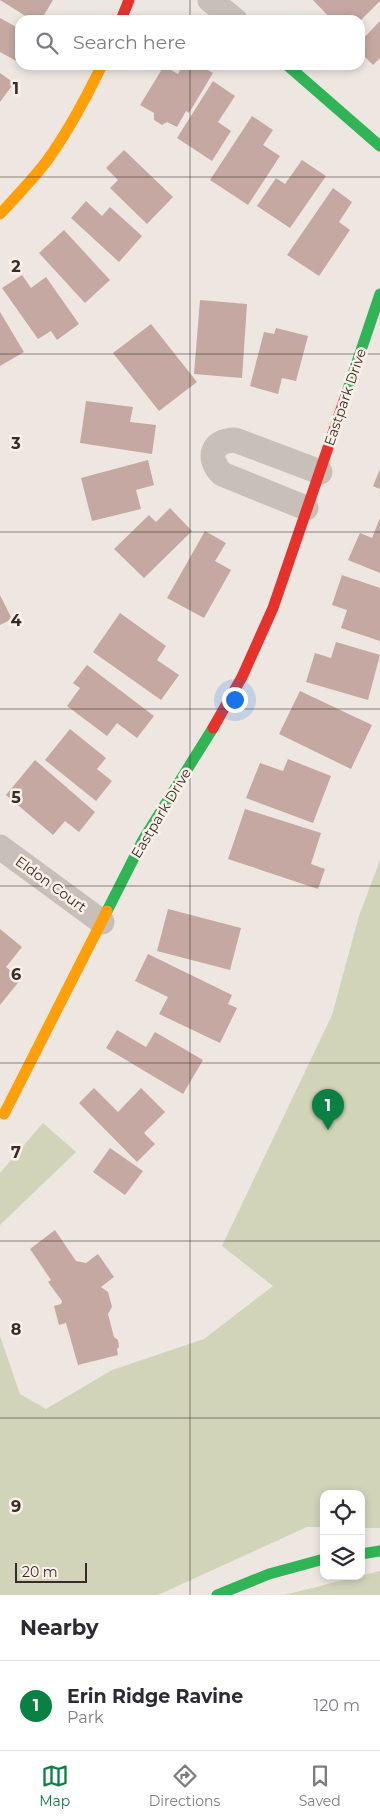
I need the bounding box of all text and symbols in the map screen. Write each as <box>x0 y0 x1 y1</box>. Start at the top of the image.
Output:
search box <box>15 15 365 70</box>
icon: search <box>33 29 61 57</box>
text: Search here <box>73 31 186 54</box>
text: 1 <box>13 79 19 98</box>
text: 2 <box>11 257 21 276</box>
street label: Eastpark Drive <box>320 346 370 448</box>
text: 3 <box>10 434 21 453</box>
text: 4 <box>10 611 22 630</box>
your location <box>222 687 248 713</box>
street label: Eastpark Drive <box>127 765 195 861</box>
text: 5 <box>11 788 21 807</box>
street label: Eldon Court <box>12 852 90 916</box>
text: 6 <box>11 965 21 984</box>
pin: 1 <box>312 1089 344 1130</box>
text: 7 <box>11 1143 21 1162</box>
text: 8 <box>11 1320 21 1339</box>
map controls <box>320 1490 365 1580</box>
button: locate <box>320 1490 365 1535</box>
text: 9 <box>11 1497 21 1516</box>
button: layers <box>320 1535 365 1580</box>
scale bar <box>15 1560 88 1583</box>
text: 20 m <box>22 1563 58 1581</box>
text: Nearby <box>20 1615 99 1640</box>
text: Erin Ridge Ravine <box>67 1685 243 1708</box>
text: 1 <box>33 1696 39 1715</box>
text: 120 m <box>313 1696 360 1715</box>
text: Park <box>67 1708 104 1727</box>
tab: Map <box>39 1762 70 1810</box>
tab: Directions <box>149 1762 220 1810</box>
tab: Saved <box>299 1762 341 1810</box>

